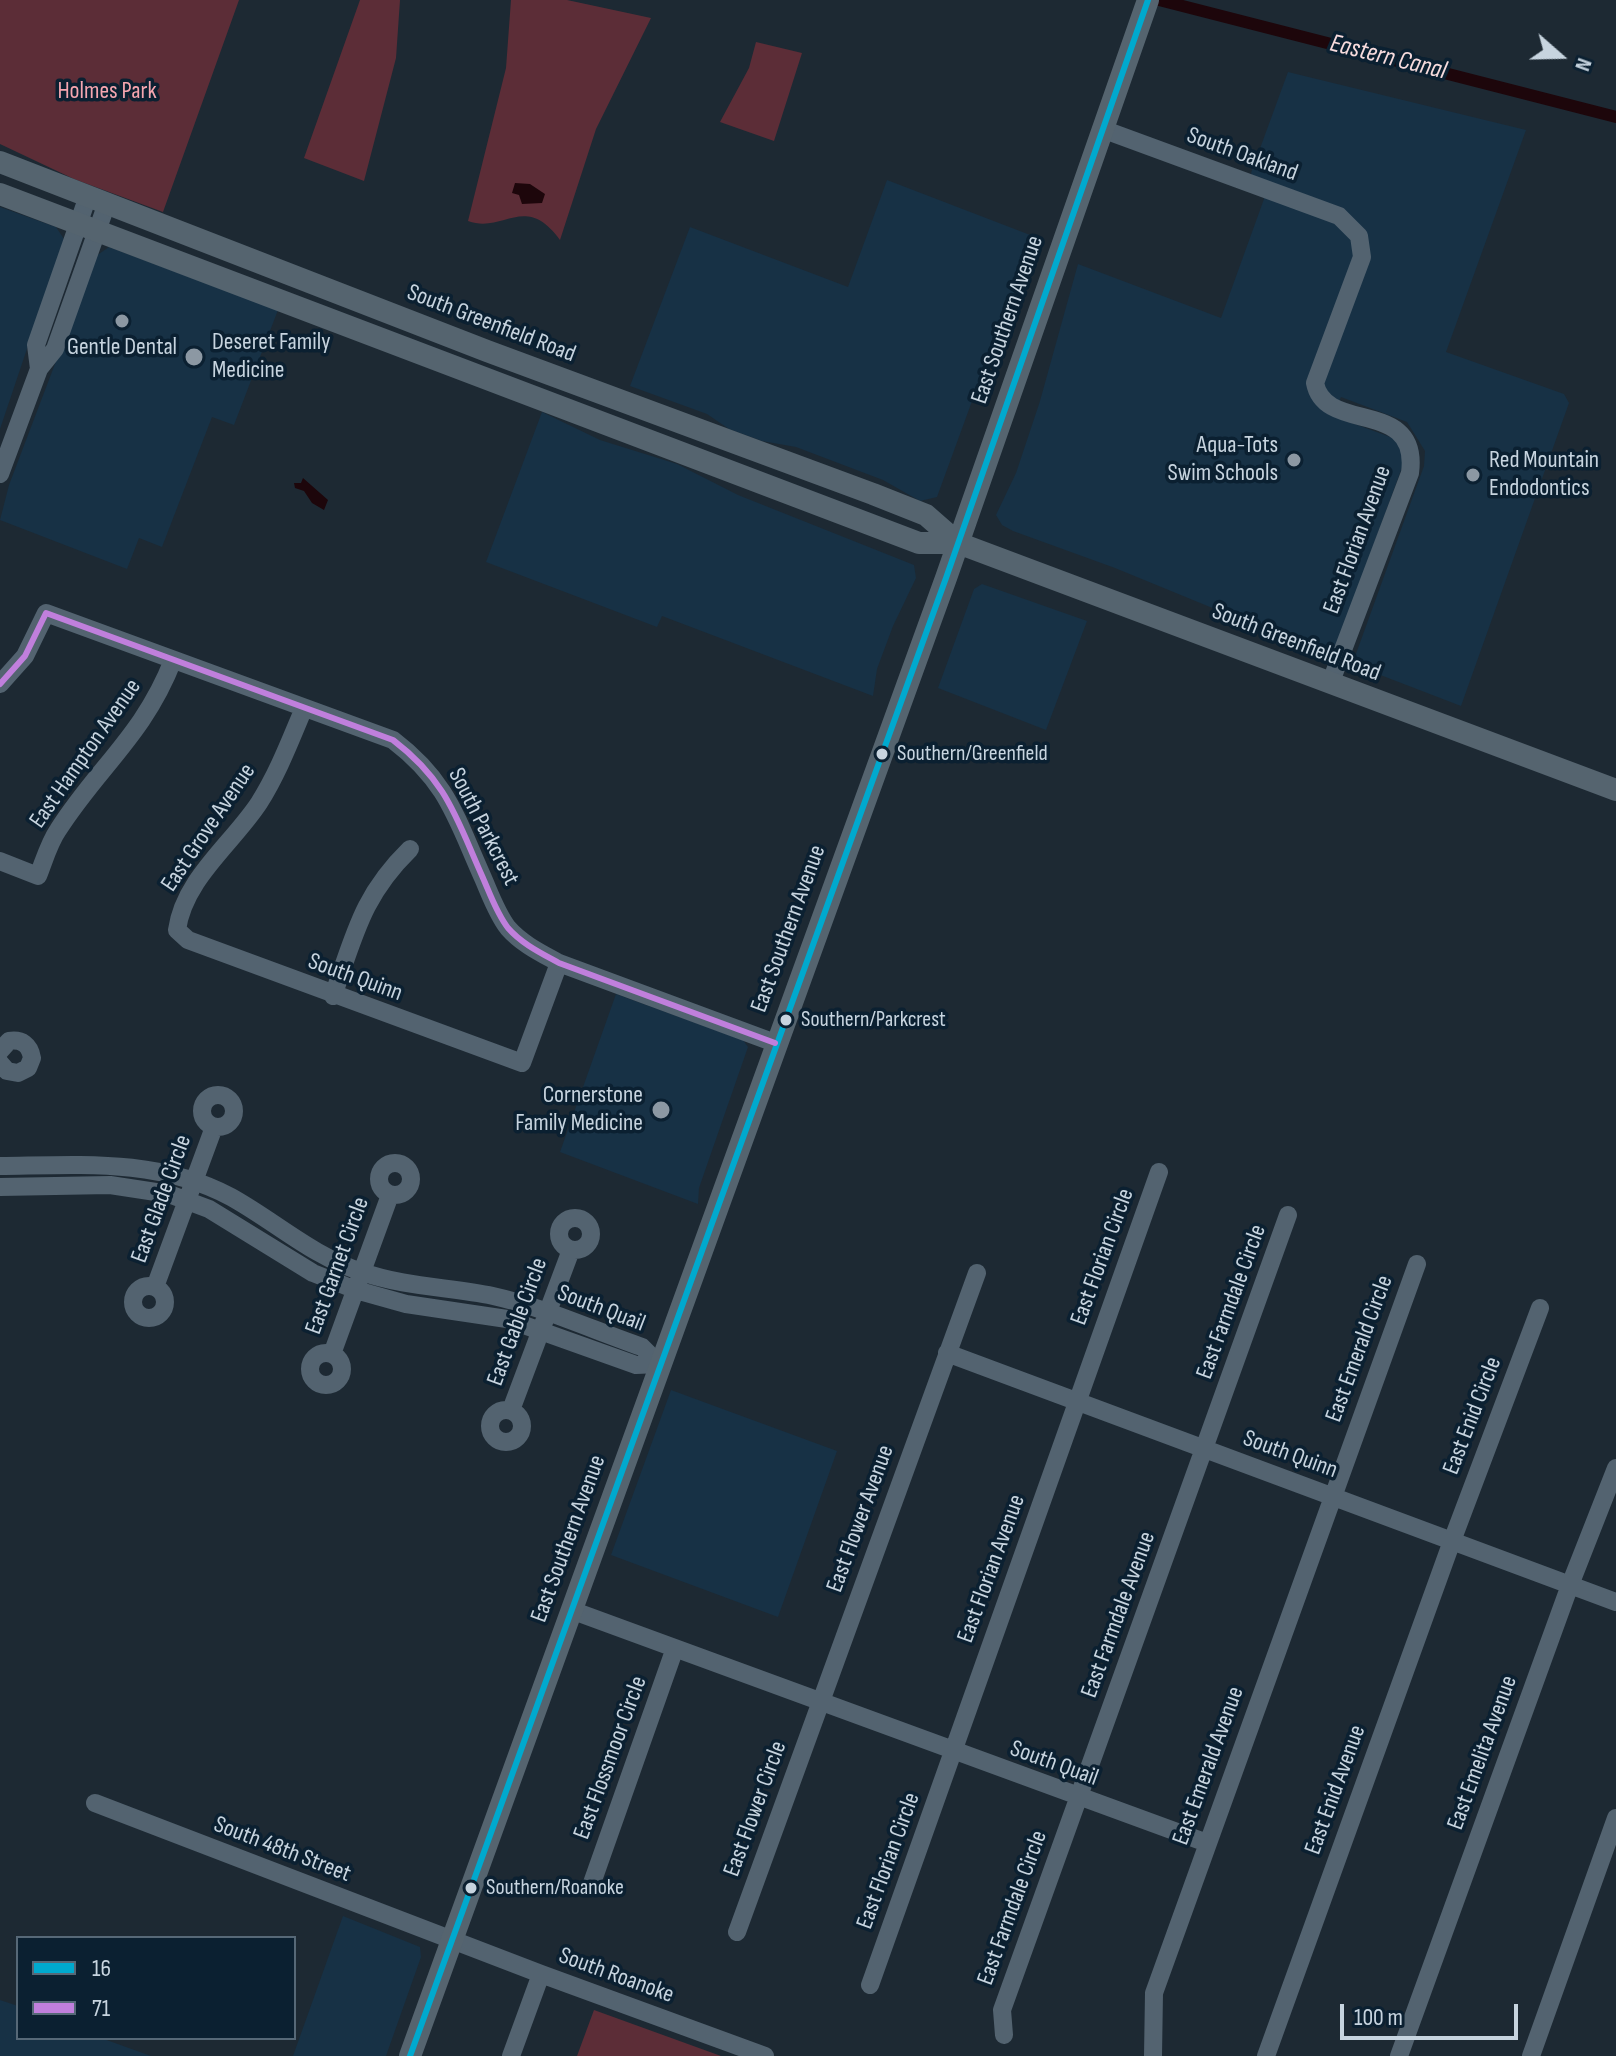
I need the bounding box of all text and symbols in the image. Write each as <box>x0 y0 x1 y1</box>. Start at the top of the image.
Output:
north arrow <box>1520 16 1600 96</box>
water label: Eastern Canal <box>1327 28 1449 88</box>
text: N <box>1568 54 1598 75</box>
park label: Holmes Park <box>57 78 157 106</box>
street label: South Oakland <box>1183 122 1301 188</box>
street label: East Southern Avenue <box>966 232 1050 408</box>
street label: South Greenfield Road <box>403 279 579 369</box>
marker: Gentle Dental <box>113 312 131 330</box>
place label: Deseret Family Medicine <box>212 329 330 385</box>
place label: Gentle Dental <box>67 334 177 362</box>
marker: Deseret Family Medicine <box>183 346 205 368</box>
place label: Aqua-Tots Swim Schools <box>1167 432 1278 488</box>
place label: Red Mountain Endodontics <box>1489 447 1599 503</box>
marker: Aqua-Tots Swim Schools <box>1285 451 1303 469</box>
street label: East Florian Avenue <box>1318 462 1398 618</box>
marker: Red Mountain Endodontics <box>1464 466 1482 484</box>
street label: South Greenfield Road <box>1208 598 1384 688</box>
street label: East Hampton Avenue <box>24 674 148 834</box>
place label: Southern/Greenfield <box>897 741 1048 767</box>
marker: Southern/Greenfield <box>874 746 890 762</box>
street label: East Grove Avenue <box>156 759 262 897</box>
street label: South Parkcrest <box>441 763 525 891</box>
street label: East Southern Avenue <box>745 842 833 1016</box>
street label: South Quinn <box>304 948 406 1008</box>
place label: Southern/Parkcrest <box>801 1007 946 1033</box>
marker: Southern/Parkcrest <box>778 1012 794 1028</box>
place label: Cornerstone Family Medicine <box>515 1082 643 1138</box>
marker: Cornerstone Family Medicine <box>650 1099 672 1121</box>
street label: East Glade Circle <box>126 1131 198 1267</box>
street label: East Florian Circle <box>1065 1185 1141 1329</box>
street label: East Garnet Circle <box>300 1194 376 1338</box>
street label: East Farmdale Circle <box>1191 1221 1273 1383</box>
street label: East Gable Circle <box>482 1254 554 1390</box>
street label: East Emerald Circle <box>1320 1272 1400 1426</box>
street label: South Quail <box>553 1279 649 1339</box>
street label: East Enid Circle <box>1437 1353 1509 1479</box>
street label: South Quinn <box>1239 1425 1341 1485</box>
street label: East Flower Avenue <box>821 1442 901 1596</box>
street label: East Southern Avenue <box>525 1452 613 1626</box>
street label: East Florian Avenue <box>952 1491 1032 1647</box>
street label: East Farmdale Avenue <box>1076 1528 1162 1702</box>
street label: East Emelita Avenue <box>1442 1672 1524 1834</box>
street label: East Flossmoor Circle <box>568 1673 654 1843</box>
street label: East Emerald Avenue <box>1167 1683 1251 1849</box>
street label: East Enid Avenue <box>1299 1721 1373 1859</box>
street label: South Quail <box>1006 1735 1102 1793</box>
street label: East Flower Circle <box>718 1737 794 1881</box>
street label: East Florian Circle <box>851 1789 927 1933</box>
street label: South 48th Street <box>209 1811 355 1889</box>
street label: East Farmdale Circle <box>972 1827 1054 1989</box>
place label: Southern/Roanoke <box>486 1875 624 1901</box>
marker: Southern/Roanoke <box>463 1880 479 1896</box>
legend <box>16 1936 296 2040</box>
street label: South Roanoke <box>555 1942 677 2010</box>
text: 16 <box>92 1954 111 1983</box>
scale bar <box>1344 1988 1522 2038</box>
text: 71 <box>92 1994 110 2023</box>
text: 100 m <box>1354 2003 1403 2032</box>

